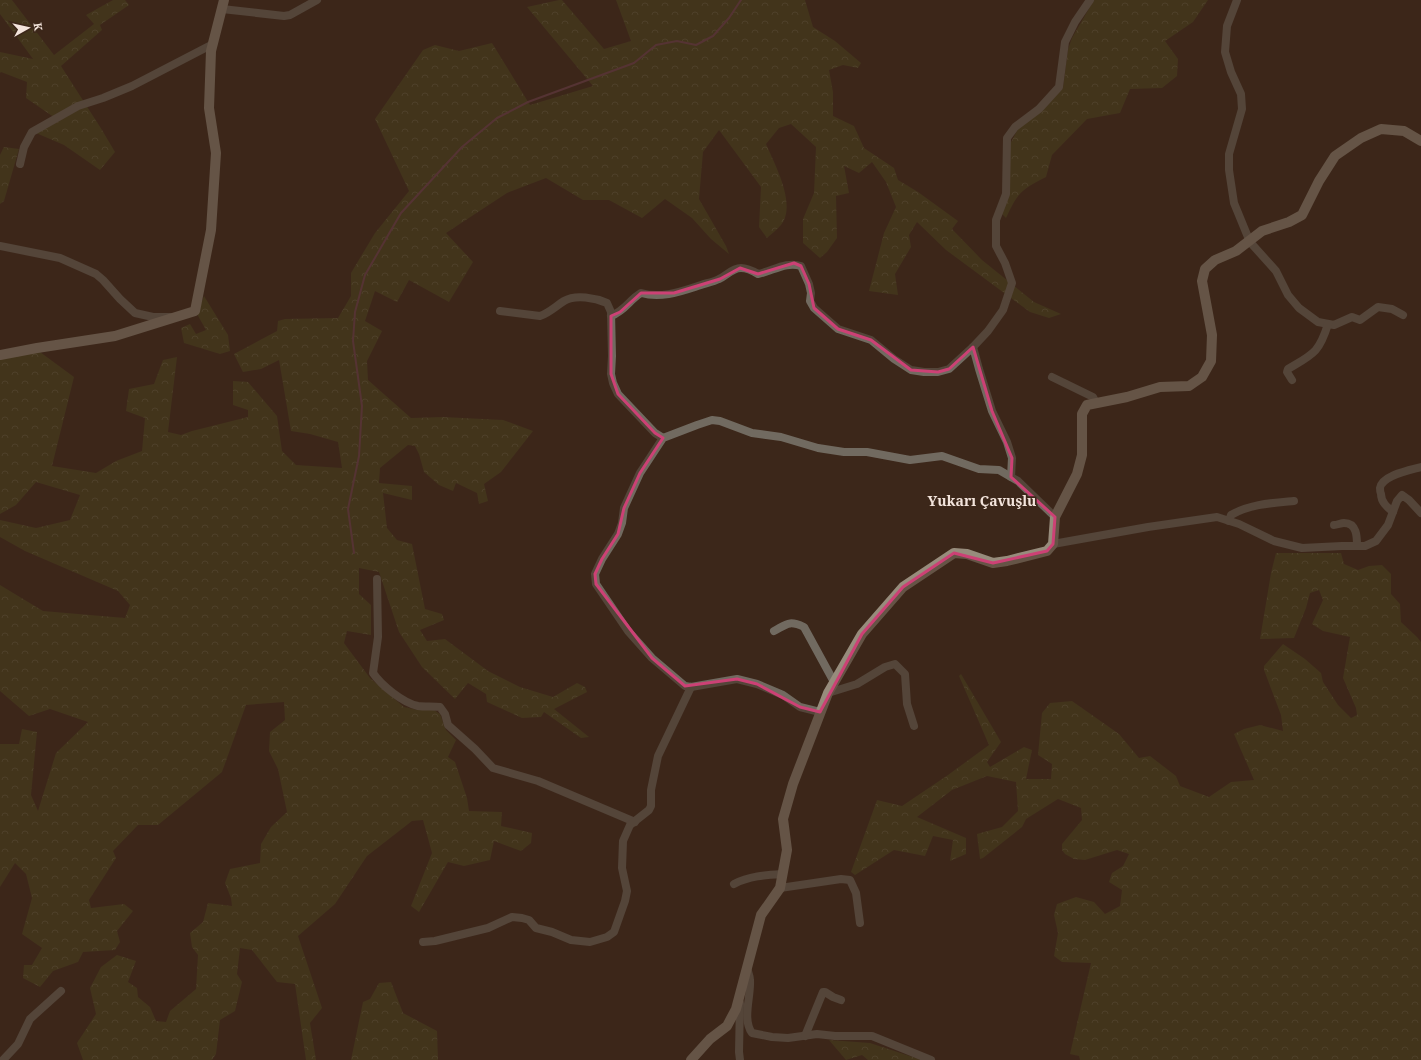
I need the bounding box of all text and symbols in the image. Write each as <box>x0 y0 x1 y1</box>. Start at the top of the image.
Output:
north arrow <box>8 8 48 48</box>
text: K <box>30 21 47 32</box>
district label: Yukarı Çavuşlu <box>928 491 1036 510</box>

